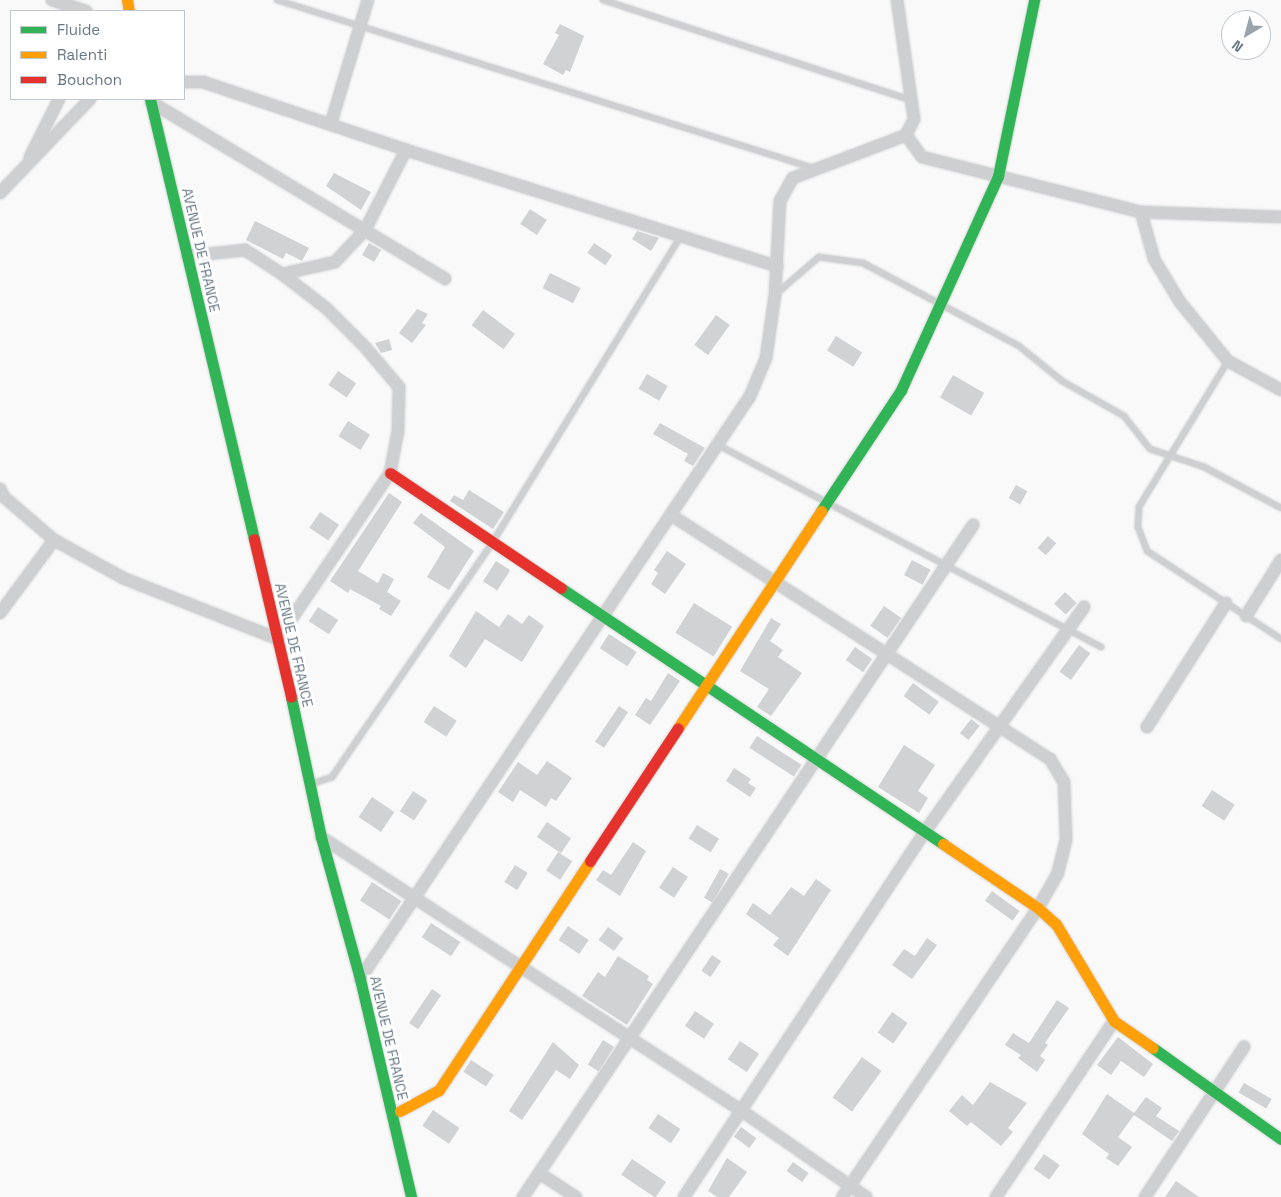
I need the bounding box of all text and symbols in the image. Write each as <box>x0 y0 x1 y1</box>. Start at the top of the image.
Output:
legend <box>10 10 185 100</box>
north arrow <box>1221 10 1271 60</box>
text: Fluide <box>57 20 100 39</box>
text: N <box>1228 36 1247 56</box>
text: Ralenti <box>57 45 107 64</box>
text: Bouchon <box>57 70 122 89</box>
street label: AVENUE DE FRANCE <box>179 186 223 314</box>
street label: AVENUE DE FRANCE <box>272 581 316 709</box>
street label: AVENUE DE FRANCE <box>367 974 411 1102</box>

